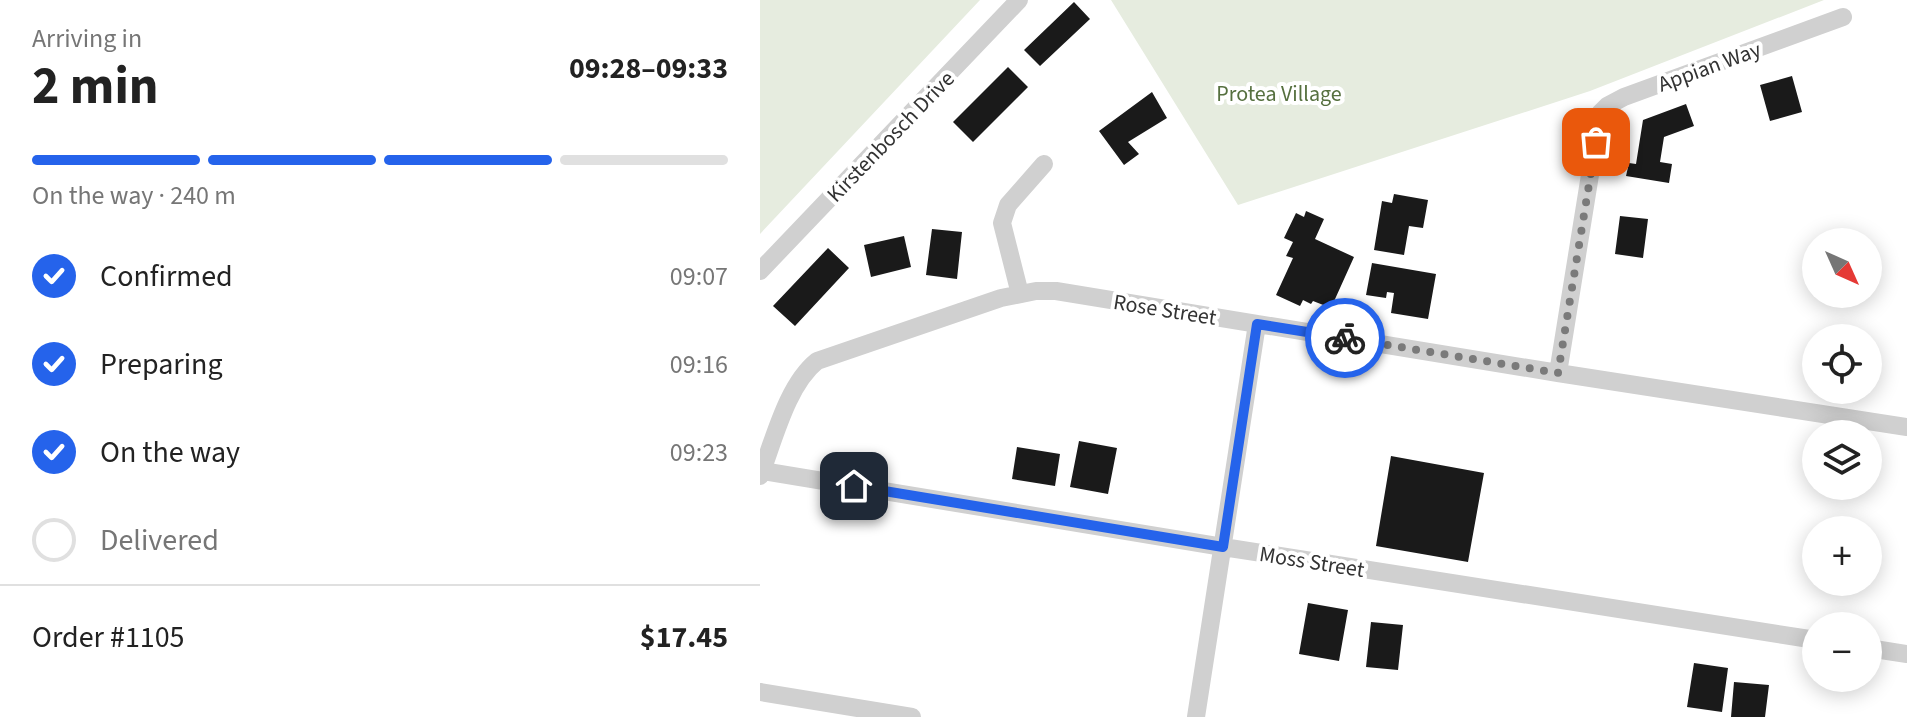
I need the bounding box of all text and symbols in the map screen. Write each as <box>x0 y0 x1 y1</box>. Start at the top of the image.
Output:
text: Arriving in <box>32 20 142 57</box>
street label: Appian Way <box>1653 33 1766 100</box>
text: 09:28–09:33 <box>569 47 728 90</box>
text: 2 min <box>32 50 159 124</box>
street label: Kirstenbosch Drive <box>820 64 962 210</box>
park label: Protea Village <box>1216 78 1342 110</box>
pin <box>1562 108 1630 176</box>
icon: bag <box>1574 120 1618 164</box>
text: On the way · 240 m <box>32 177 236 214</box>
north arrow <box>1802 228 1882 308</box>
map controls <box>1802 228 1882 692</box>
icon: check <box>32 254 76 298</box>
text: Confirmed <box>100 255 233 298</box>
text: 09:07 <box>670 258 728 295</box>
street label: Rose Street <box>1111 286 1219 334</box>
courier <box>1305 298 1385 378</box>
icon: bike <box>1323 316 1367 360</box>
button: locate <box>1802 324 1882 404</box>
icon: check <box>32 342 76 386</box>
text: Preparing <box>100 343 223 386</box>
text: 09:16 <box>670 346 728 383</box>
button: layers <box>1802 420 1882 500</box>
icon: check <box>32 430 76 474</box>
text: On the way <box>100 431 240 474</box>
text: 09:23 <box>670 434 728 471</box>
pin <box>820 452 888 520</box>
icon: home <box>832 464 876 508</box>
button: + <box>1802 516 1882 596</box>
text: Delivered <box>100 519 219 562</box>
street label: Moss Street <box>1257 538 1367 586</box>
button: − <box>1802 612 1882 692</box>
text: Order #1105 <box>32 616 185 659</box>
text: $17.45 <box>640 616 728 659</box>

